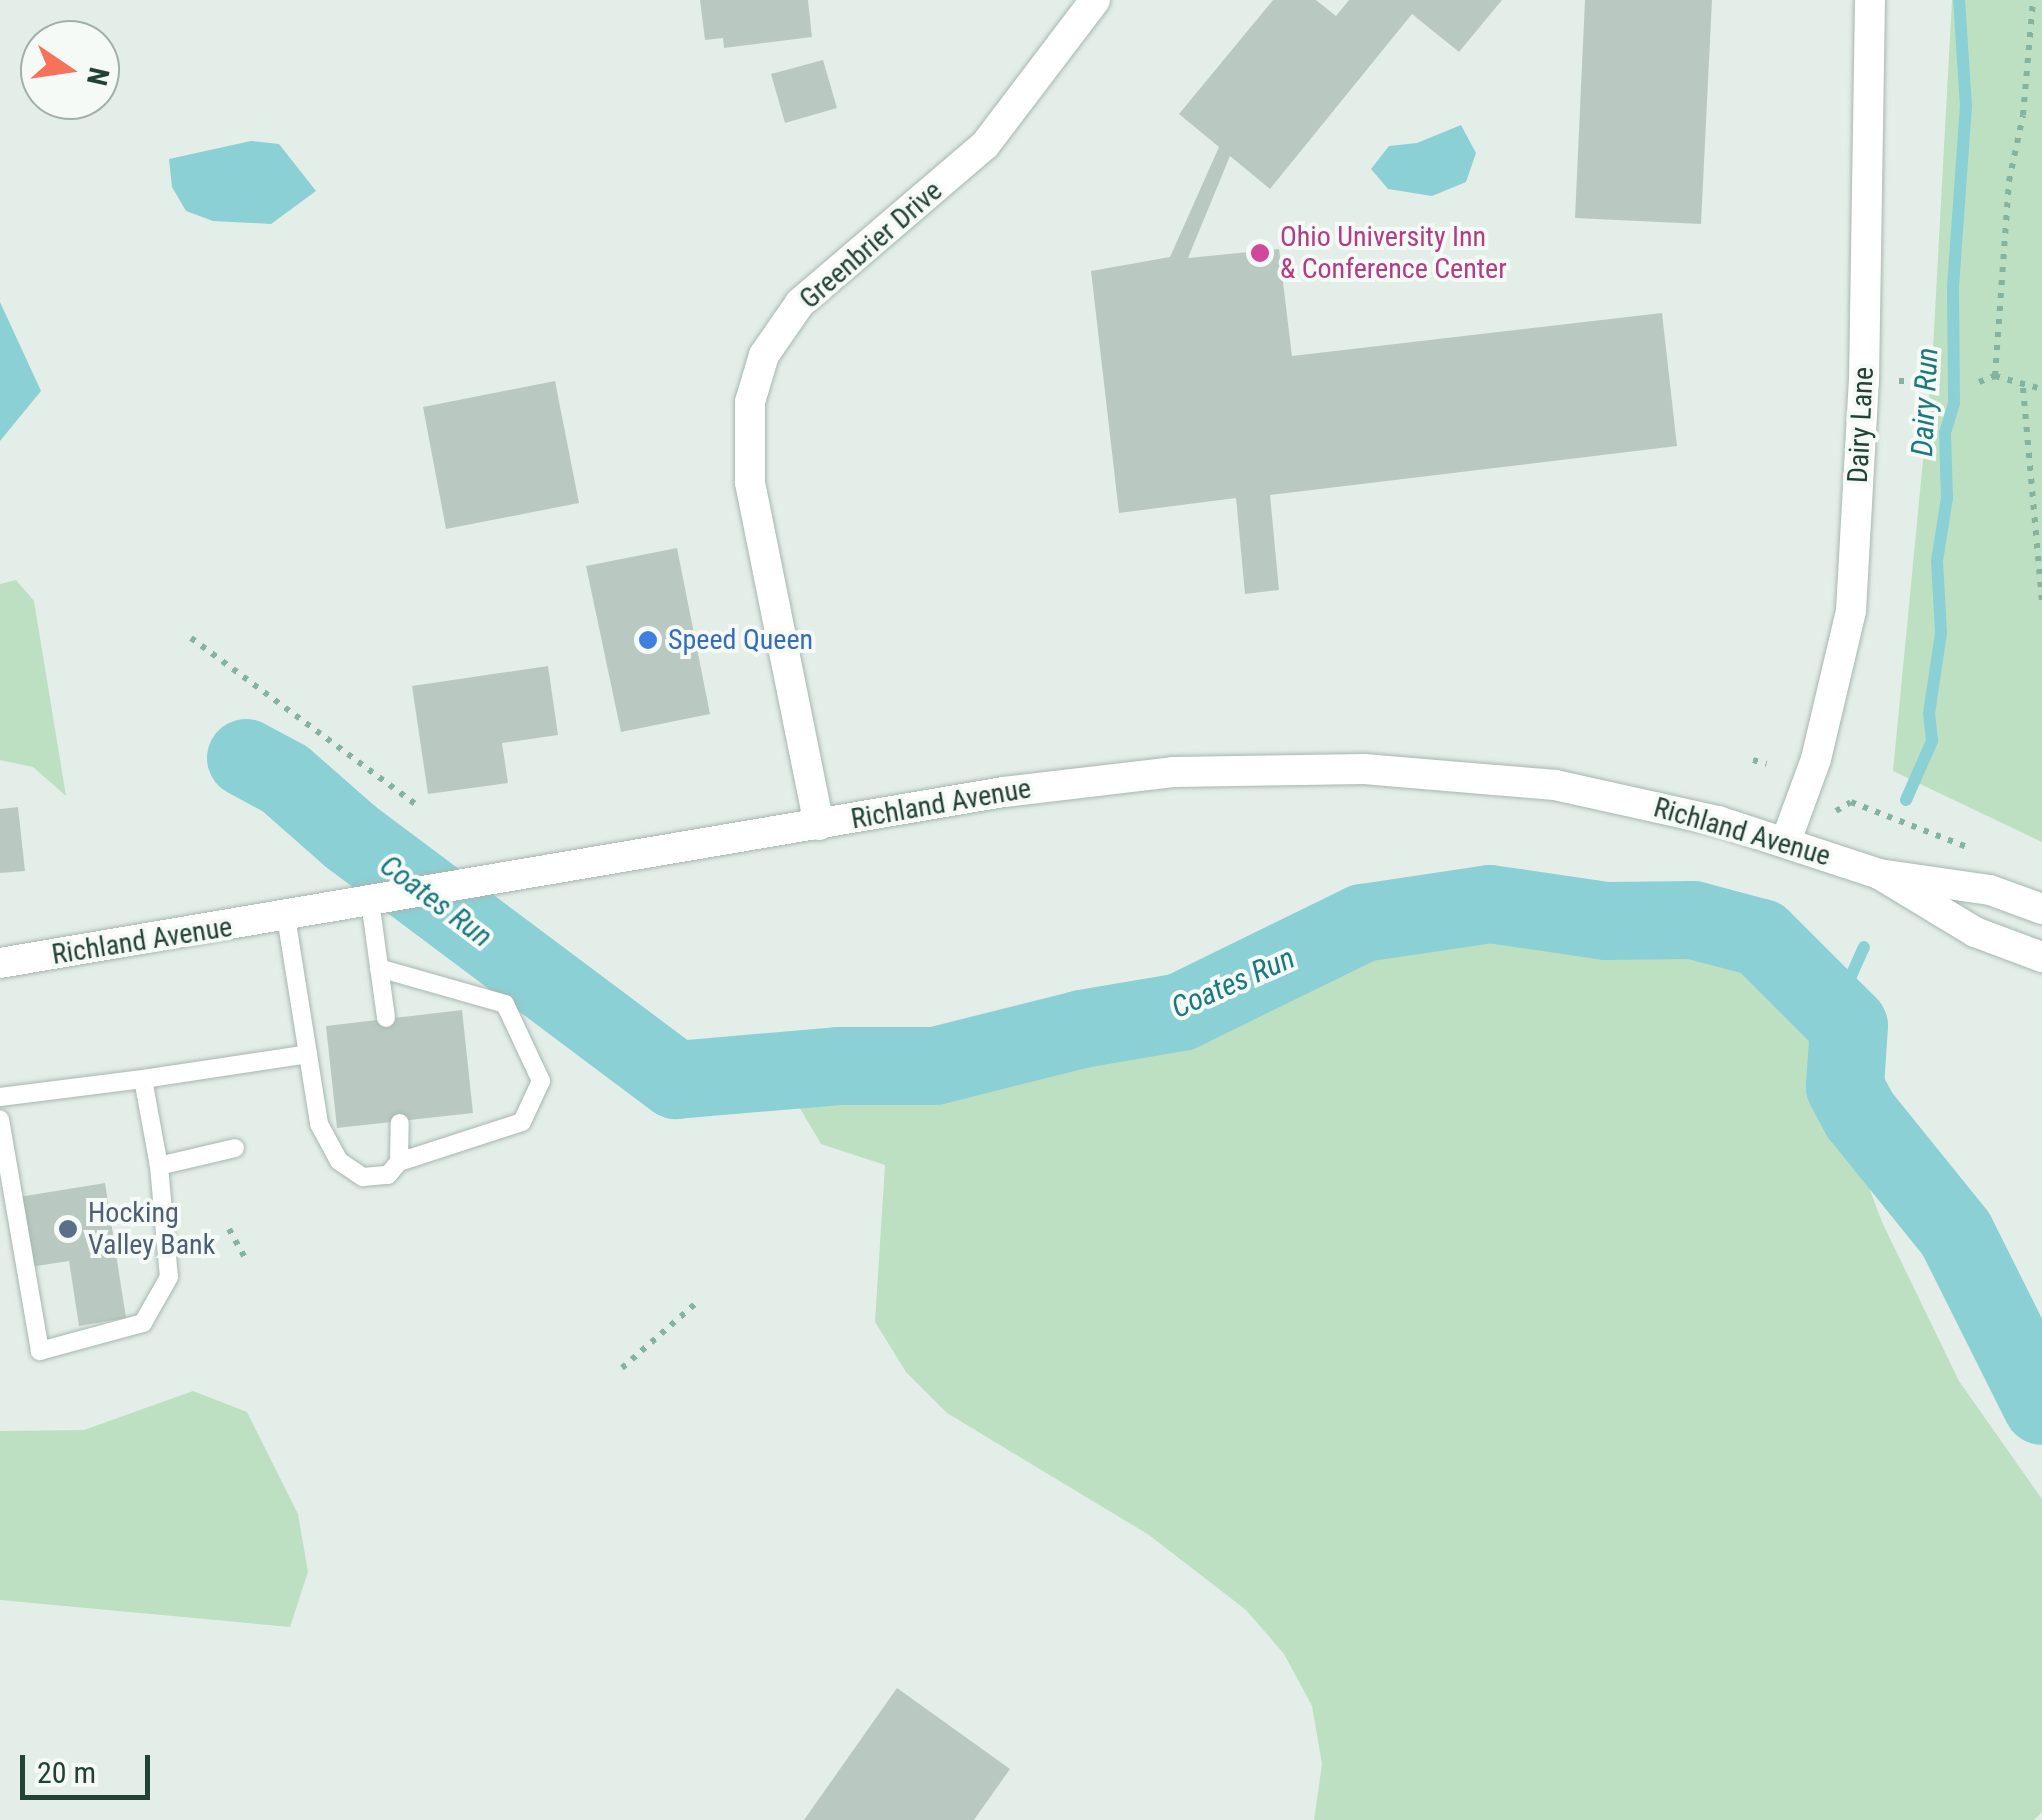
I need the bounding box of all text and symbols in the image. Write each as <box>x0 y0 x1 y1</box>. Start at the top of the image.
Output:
north arrow <box>20 20 120 120</box>
text: N <box>80 64 116 88</box>
street label: Greenbrier Drive <box>793 174 949 316</box>
place label: Ohio University Inn & Conference Center <box>1280 220 1507 286</box>
marker: Ohio University Inn & Conference Center <box>1249 242 1271 264</box>
water label: Dairy Run <box>1904 347 1946 457</box>
street label: Dairy Lane <box>1841 366 1881 484</box>
place label: Speed Queen <box>668 623 813 657</box>
marker: Speed Queen <box>637 629 659 651</box>
street label: Richland Avenue <box>848 772 1034 836</box>
street label: Richland Avenue <box>1650 791 1834 873</box>
water label: Coates Run <box>373 847 499 955</box>
street label: Richland Avenue <box>49 910 235 972</box>
water label: Coates Run <box>1166 940 1300 1026</box>
place label: Hocking Valley Bank <box>88 1196 215 1262</box>
marker: Hocking Valley Bank <box>57 1218 79 1240</box>
scale bar <box>25 1735 155 1797</box>
text: 20 m <box>37 1755 96 1790</box>

